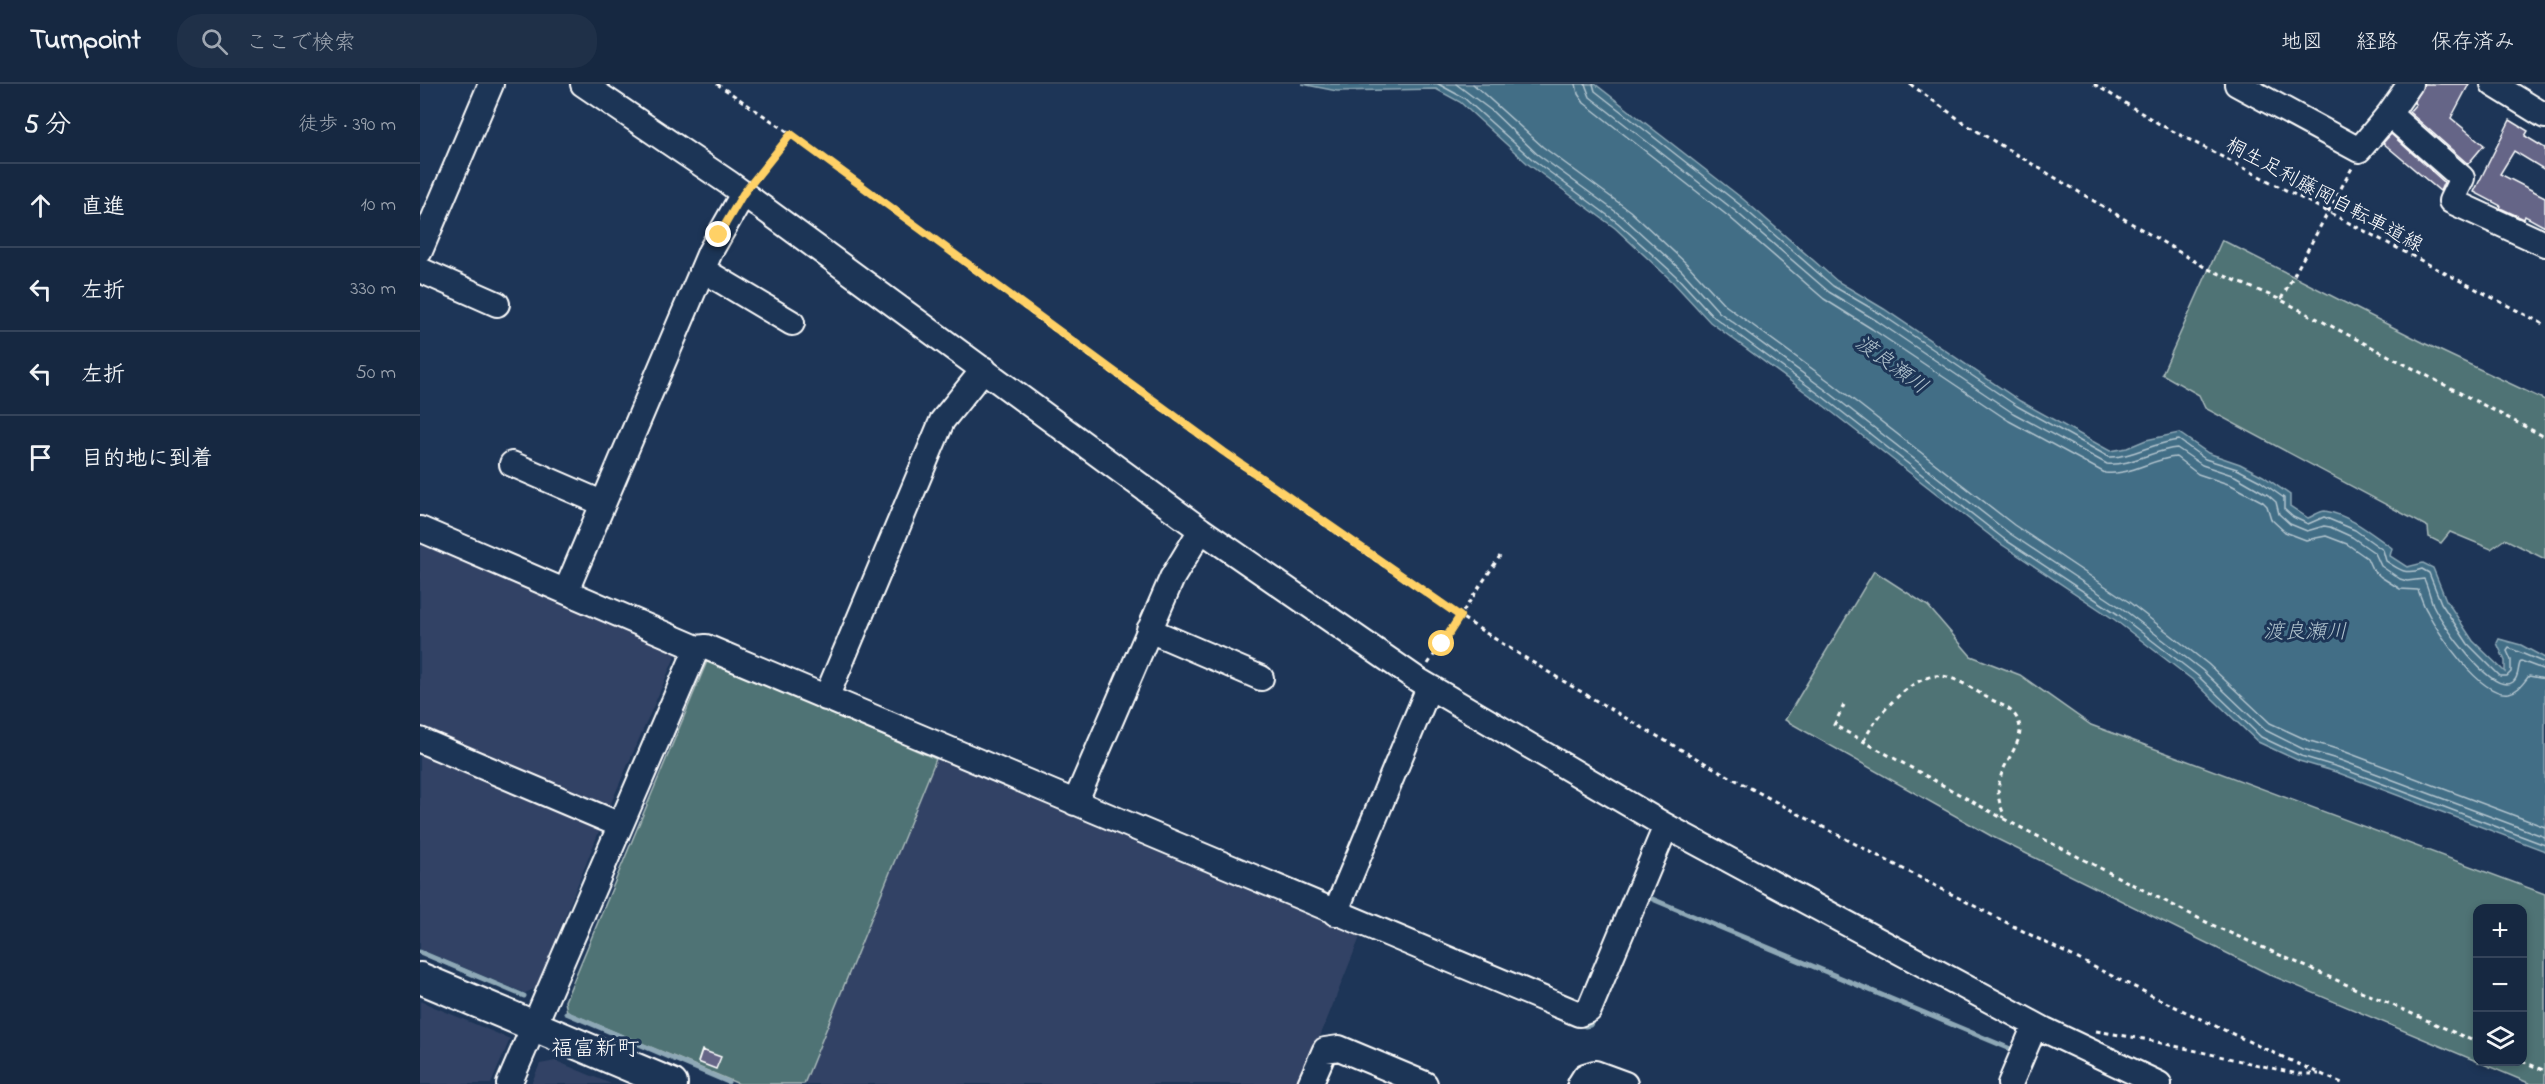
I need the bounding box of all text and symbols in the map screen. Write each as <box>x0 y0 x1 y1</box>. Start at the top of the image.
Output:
search box <box>177 14 597 68</box>
text: Turnpoint <box>30 21 141 62</box>
icon: search <box>198 25 231 58</box>
text: ここで検索 <box>246 28 356 60</box>
text: 地図 <box>2281 28 2323 58</box>
text: 経路 <box>2356 28 2398 58</box>
text: 保存済み <box>2431 28 2515 58</box>
text: 5 分 <box>24 107 71 145</box>
text: 徒歩 · 390 m <box>298 111 396 140</box>
street label: 桐生足利藤岡自転車道線 <box>2220 132 2428 261</box>
icon: ahead <box>24 189 57 222</box>
text: 10 m <box>360 191 396 220</box>
text: 直進 <box>81 192 125 224</box>
route end <box>705 221 731 247</box>
icon: left <box>24 273 57 306</box>
text: 330 m <box>350 275 396 304</box>
text: 左折 <box>81 276 125 308</box>
water label: 渡良瀬川 <box>1848 329 1934 402</box>
icon: left <box>24 357 57 390</box>
text: 50 m <box>355 359 396 388</box>
text: 左折 <box>81 360 125 392</box>
icon: arrive <box>24 441 57 474</box>
text: 目的地に到着 <box>81 444 213 476</box>
water label: 渡良瀬川 <box>2263 618 2347 648</box>
route start <box>1428 630 1454 656</box>
map controls <box>2473 904 2527 1066</box>
button: + <box>2473 904 2527 958</box>
button: − <box>2473 958 2527 1012</box>
button: layers <box>2473 1012 2527 1066</box>
district label: 福富新町 <box>551 1034 639 1066</box>

